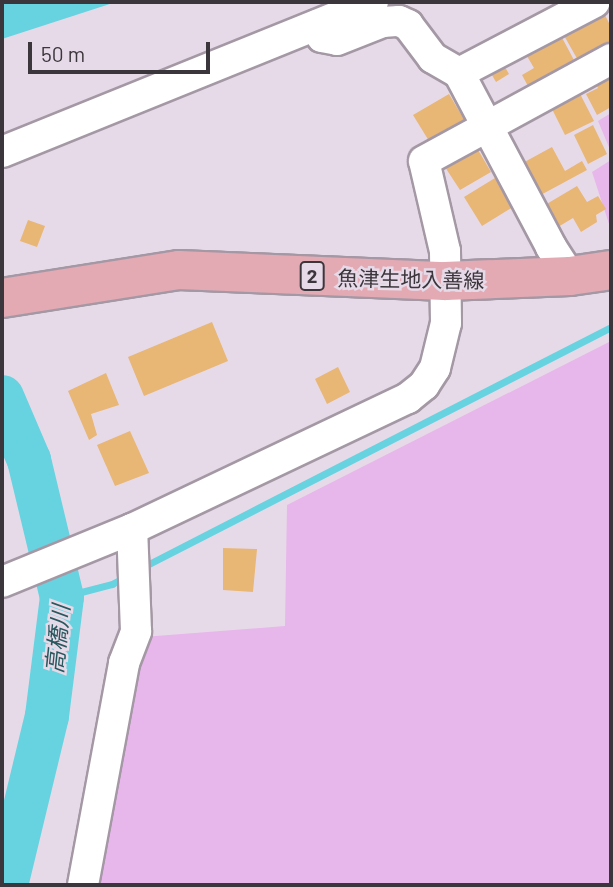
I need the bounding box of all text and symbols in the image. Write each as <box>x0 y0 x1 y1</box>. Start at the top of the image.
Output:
scale bar <box>32 28 214 72</box>
text: 50 m <box>41 41 85 66</box>
road number: 2 <box>298 260 326 292</box>
street label: 魚津生地入善線 <box>337 265 485 293</box>
water label: 高橋川 <box>40 603 74 675</box>

